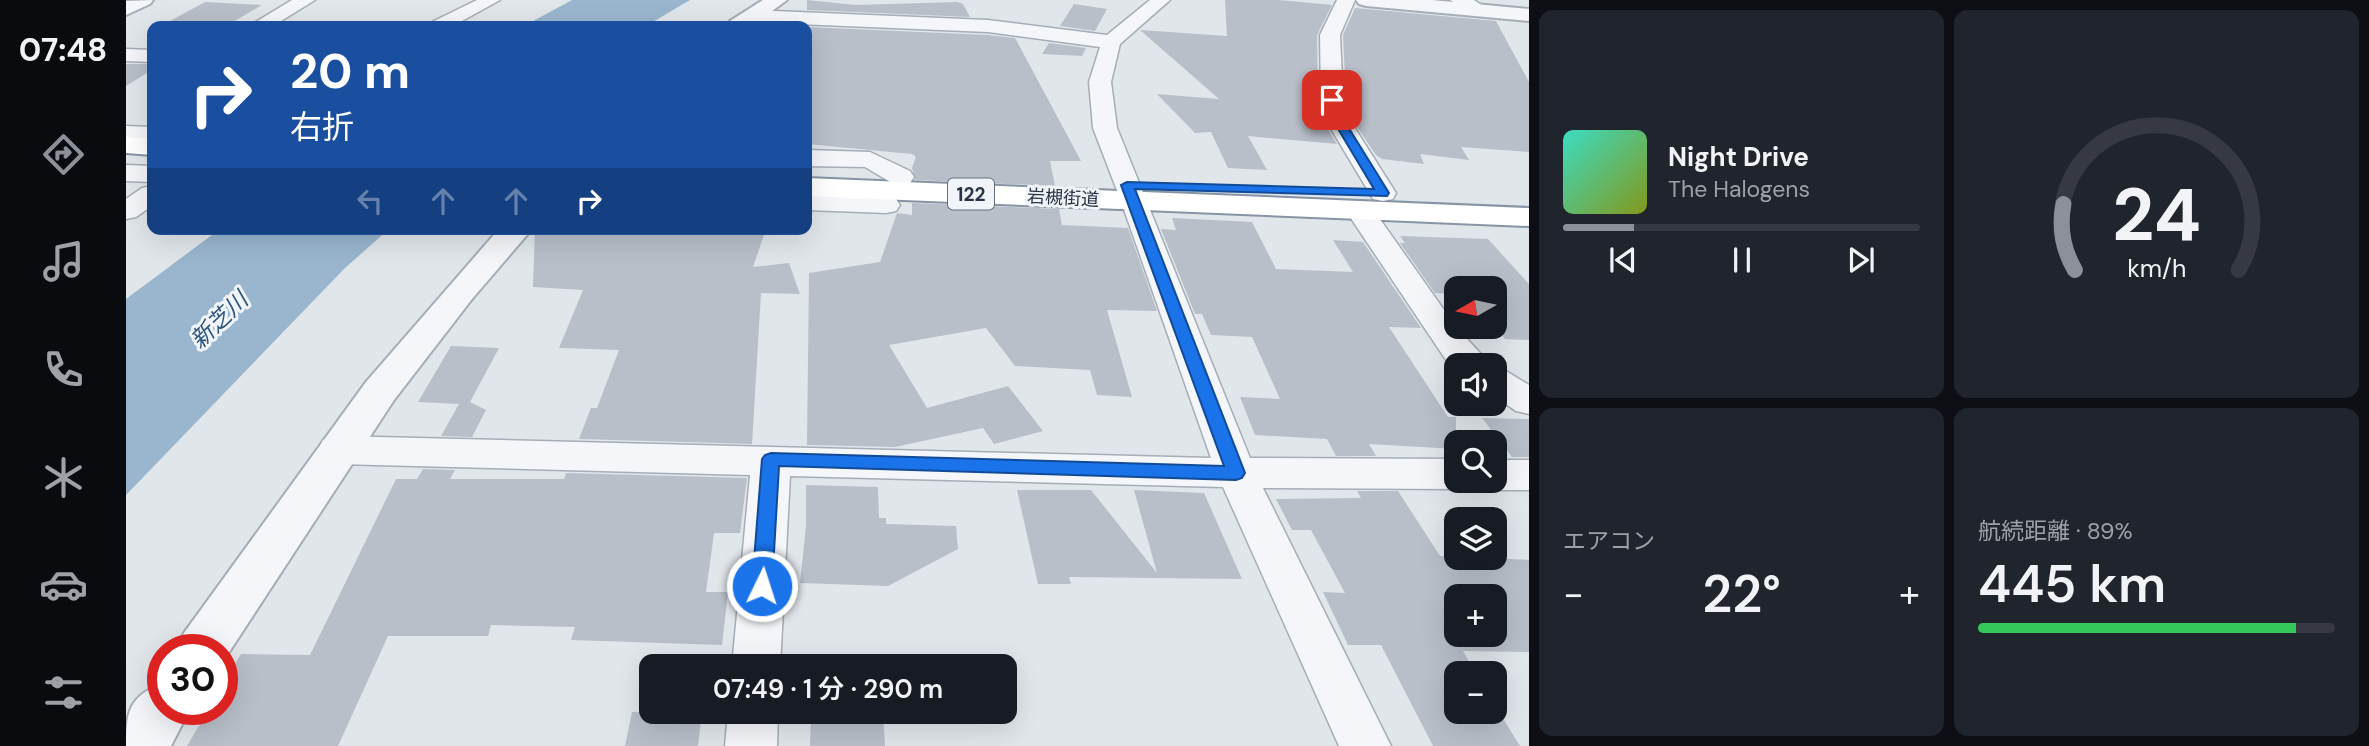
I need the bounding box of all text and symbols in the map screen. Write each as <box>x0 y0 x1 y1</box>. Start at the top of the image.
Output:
text: 07:48 <box>19 29 107 71</box>
text: 20 m <box>290 39 410 103</box>
icon: right <box>175 49 266 140</box>
pin <box>1302 70 1362 130</box>
icon: arrive <box>1313 81 1351 119</box>
text: 右折 <box>290 106 354 148</box>
icon: directions <box>39 130 88 179</box>
text: Night Drive <box>1668 140 1809 174</box>
text: 24 <box>2112 169 2201 264</box>
text: The Halogens <box>1668 174 1810 204</box>
road number: 122 <box>948 178 994 210</box>
icon: left <box>351 182 389 220</box>
icon: ahead <box>424 182 462 220</box>
icon: ahead <box>497 182 535 220</box>
icon: right <box>570 182 608 220</box>
street label: 岩槻街道 <box>1026 184 1100 212</box>
icon: music <box>39 237 88 286</box>
icon: previous <box>1604 241 1642 279</box>
icon: pause <box>1723 241 1761 279</box>
icon: next <box>1842 241 1880 279</box>
text: km/h <box>2127 252 2186 285</box>
north arrow <box>1444 276 1507 340</box>
map controls <box>1444 276 1507 724</box>
water label: 新芝川 <box>184 283 256 355</box>
icon: phone <box>39 345 88 394</box>
button: sound <box>1444 353 1507 416</box>
button: search <box>1444 430 1507 493</box>
icon: climate <box>39 453 88 502</box>
button: layers <box>1444 507 1507 570</box>
text: 航続距離 · 89% <box>1978 516 2133 546</box>
text: エアコン <box>1563 526 1655 556</box>
position arrow <box>725 549 799 623</box>
text: 445 km <box>1978 550 2166 618</box>
icon: car <box>39 560 88 609</box>
text: 22° <box>1702 560 1781 628</box>
text: − <box>1563 569 1584 619</box>
text: + <box>1899 569 1920 619</box>
button: + <box>1444 584 1507 647</box>
speed limit sign: 30 <box>147 634 238 725</box>
button: − <box>1444 661 1507 724</box>
icon: filters <box>39 668 88 717</box>
text: 07:49 · 1 分 · 290 m <box>713 672 943 706</box>

